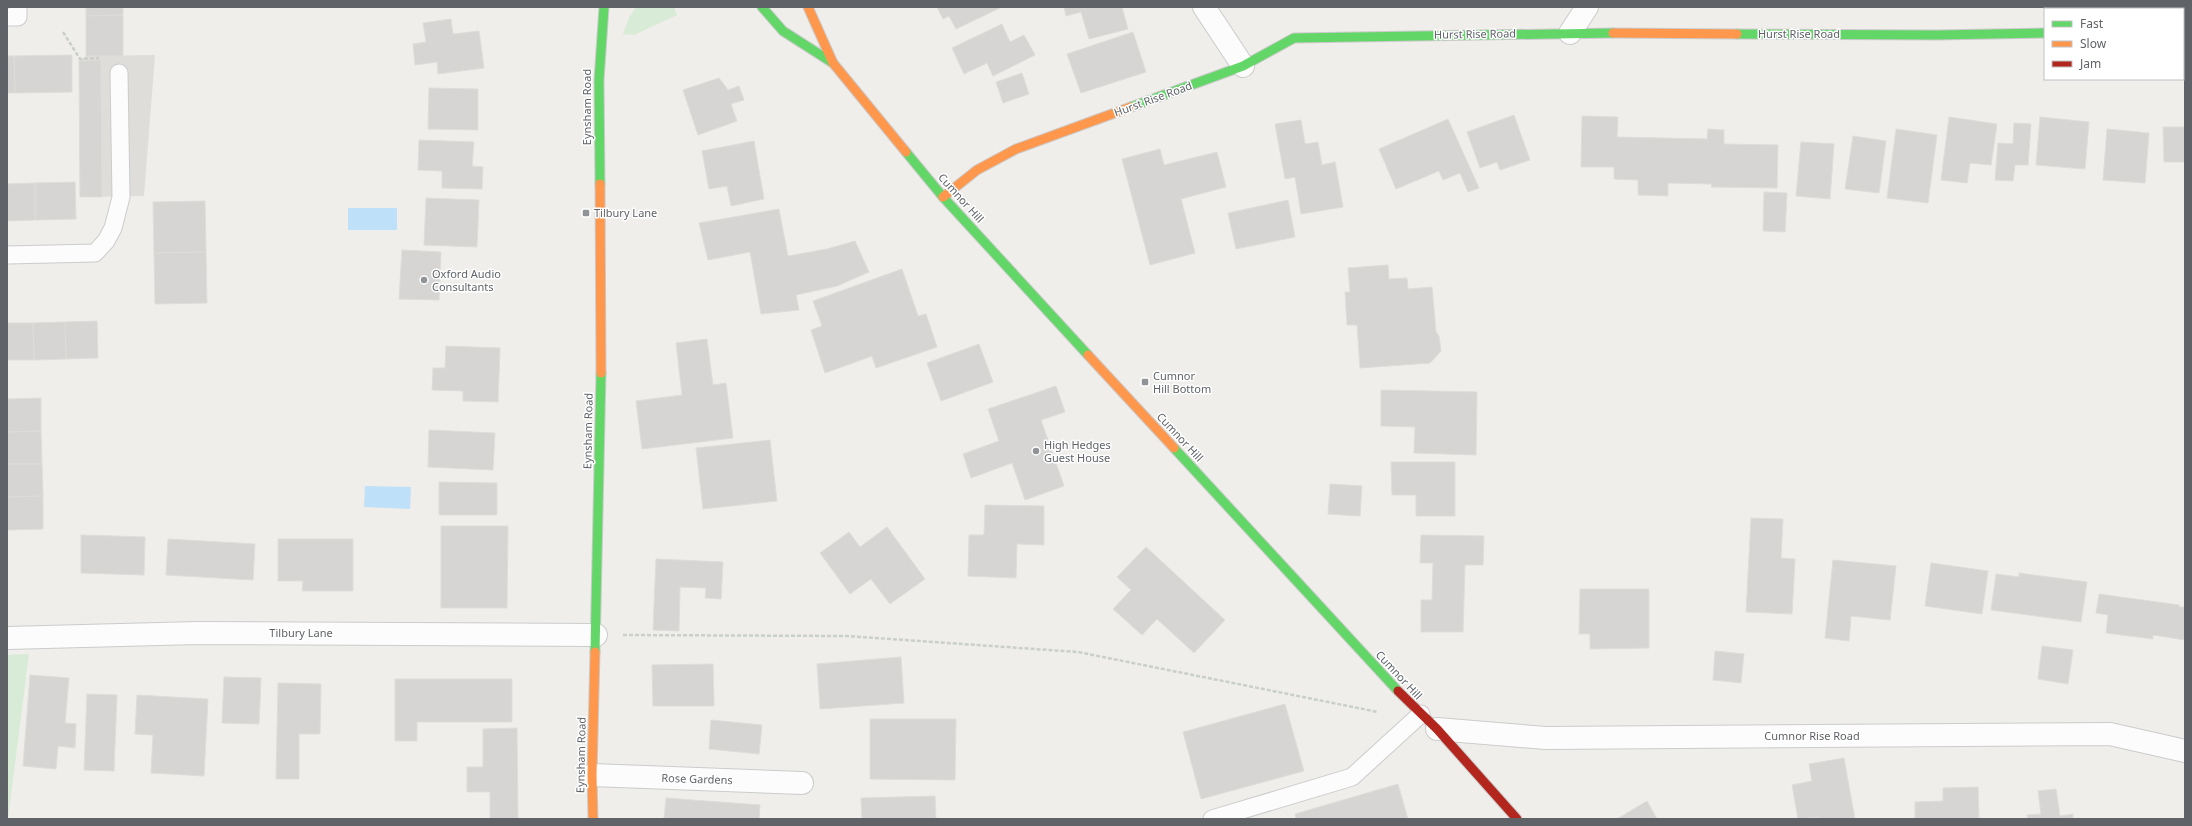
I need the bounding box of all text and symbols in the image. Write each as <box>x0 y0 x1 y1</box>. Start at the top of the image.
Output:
legend <box>2044 8 2184 80</box>
text: Fast <box>2080 15 2104 32</box>
street label: Hurst Rise Road <box>1434 25 1516 42</box>
street label: Hurst Rise Road <box>1758 26 1840 41</box>
text: Slow <box>2080 35 2107 52</box>
text: Jam <box>2079 55 2101 72</box>
street label: Eynsham Road <box>579 69 594 145</box>
street label: Hurst Rise Road <box>1112 77 1194 120</box>
street label: Cumnor Hill <box>935 170 988 226</box>
place label: Tilbury Lane <box>594 205 657 220</box>
marker: Tilbury Lane <box>581 208 591 218</box>
place label: Oxford Audio Consultants <box>432 266 501 294</box>
marker: Oxford Audio Consultants <box>419 275 429 285</box>
place label: Cumnor Hill Bottom <box>1153 368 1211 396</box>
marker: Cumnor Hill Bottom <box>1140 377 1150 387</box>
street label: Eynsham Road <box>579 393 596 469</box>
street label: Cumnor Hill <box>1154 409 1207 464</box>
place label: High Hedges Guest House <box>1044 437 1111 465</box>
marker: High Hedges Guest House <box>1031 446 1041 456</box>
street label: Tilbury Lane <box>269 625 333 640</box>
street label: Cumnor Hill <box>1373 647 1426 702</box>
street label: Eynsham Road <box>572 717 589 793</box>
street label: Cumnor Rise Road <box>1764 728 1860 743</box>
street label: Rose Gardens <box>661 770 733 787</box>

